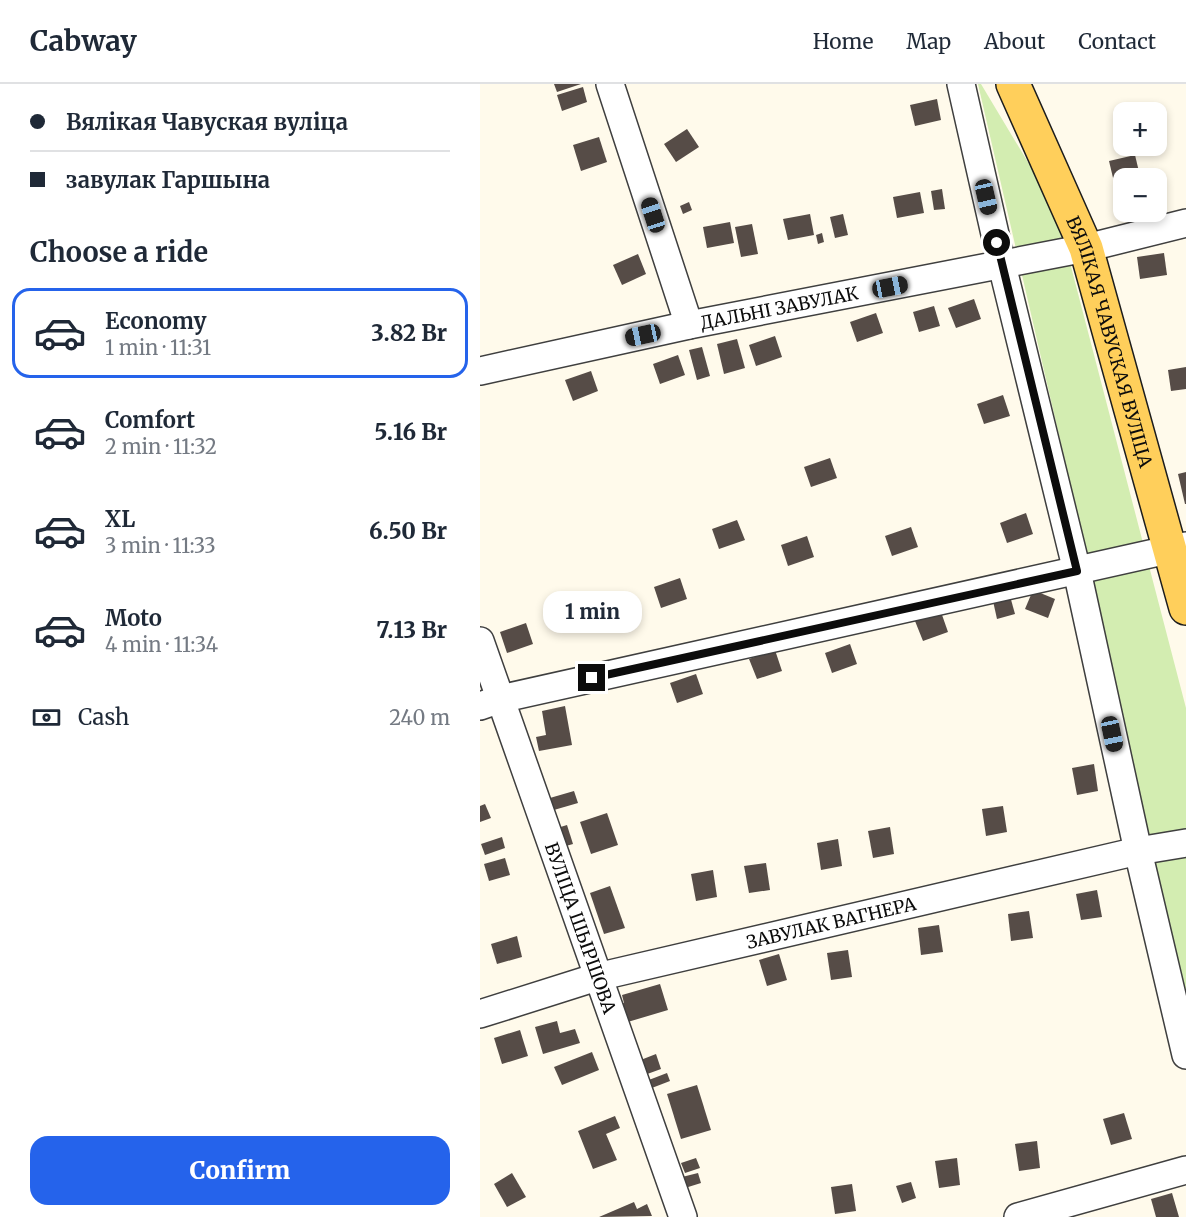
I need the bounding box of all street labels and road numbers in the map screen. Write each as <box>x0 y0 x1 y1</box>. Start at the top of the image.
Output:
street label: ВЯЛІКАЯ ЧАВУСКАЯ ВУЛІЦА <box>1062 212 1158 470</box>
street label: ДАЛЬНІ ЗАВУЛАК <box>698 281 860 334</box>
street label: ВУЛІЦА ШЫРШОВА <box>540 839 622 1017</box>
street label: ЗАВУЛАК ВАГНЕРА <box>744 892 918 953</box>

